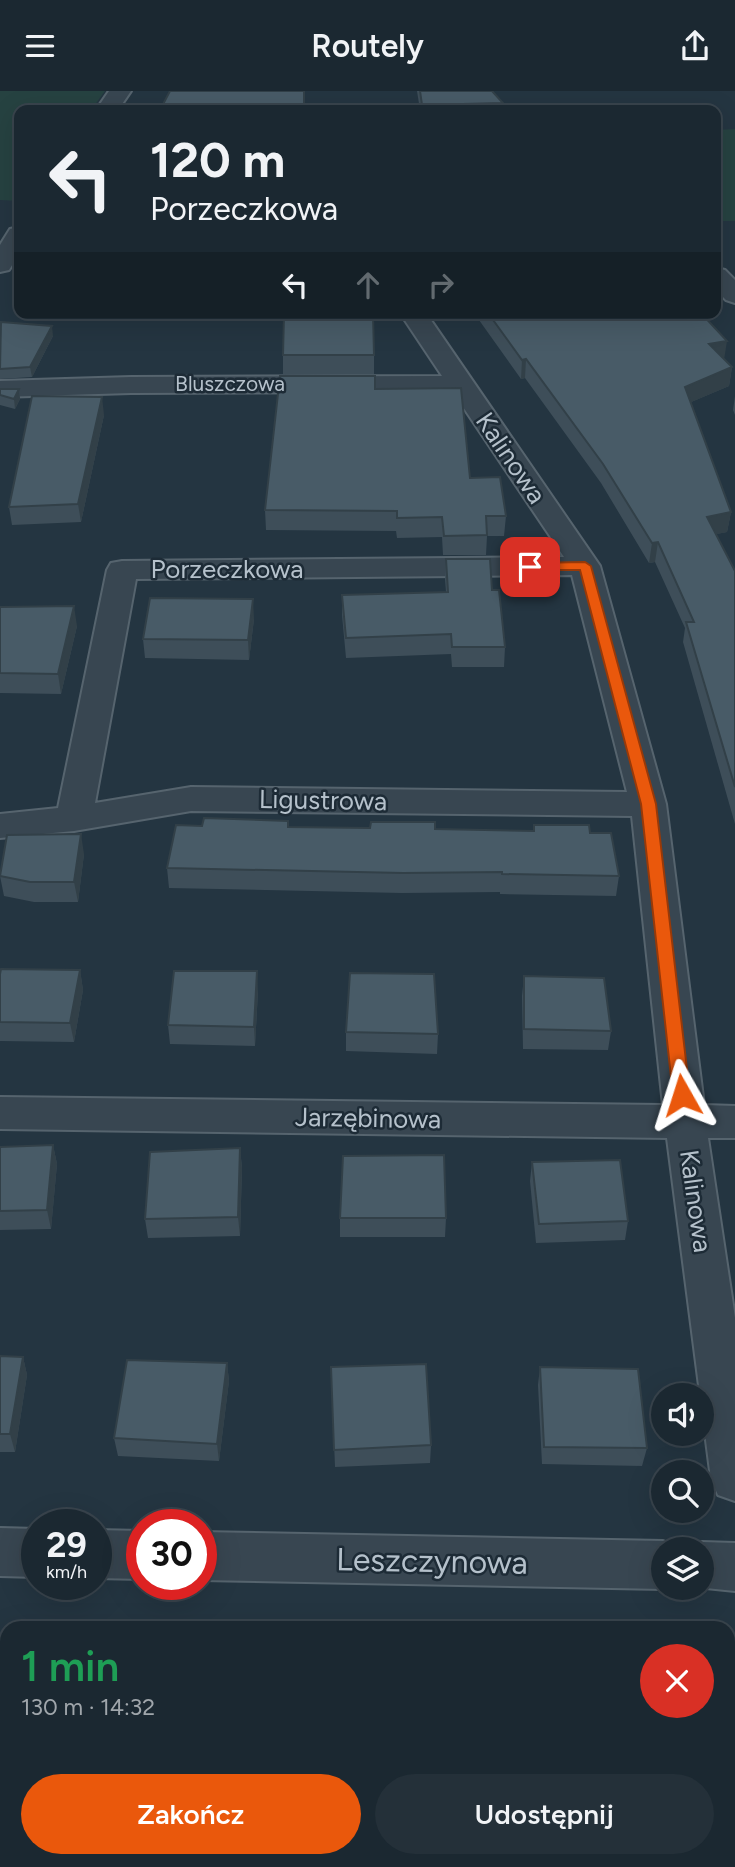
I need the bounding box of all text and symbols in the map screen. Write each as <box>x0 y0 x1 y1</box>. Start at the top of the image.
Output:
icon: menu <box>21 27 59 65</box>
text: Routely <box>311 27 424 65</box>
icon: share <box>676 27 714 65</box>
text: 120 m <box>150 130 285 189</box>
icon: left <box>35 133 126 224</box>
text: Porzeczkowa <box>150 190 338 228</box>
icon: left <box>276 266 314 304</box>
icon: ahead <box>349 266 387 304</box>
icon: right <box>422 266 460 304</box>
street label: Bluszczowa <box>175 371 285 396</box>
street label: Kalinowa <box>469 406 553 510</box>
pin <box>500 537 560 597</box>
icon: arrive <box>511 548 549 586</box>
street label: Porzeczkowa <box>151 553 303 585</box>
street label: Ligustrowa <box>259 783 387 817</box>
position arrow <box>645 1058 719 1132</box>
street label: Jarzębinowa <box>295 1101 441 1135</box>
street label: Kalinowa <box>673 1148 719 1254</box>
map controls <box>651 1383 714 1600</box>
button: sound <box>651 1383 714 1446</box>
button: search <box>651 1460 714 1523</box>
speed limit sign: 30 <box>126 1509 217 1600</box>
text: 29 <box>46 1524 87 1566</box>
button: layers <box>651 1537 714 1600</box>
street label: Leszczynowa <box>336 1540 528 1582</box>
text: km/h <box>46 1561 87 1583</box>
text: 1 min <box>21 1641 119 1692</box>
button: close <box>640 1644 714 1718</box>
text: 130 m · 14:32 <box>21 1693 155 1721</box>
button: Zakończ <box>21 1774 361 1854</box>
button: Udostępnij <box>375 1774 714 1854</box>

